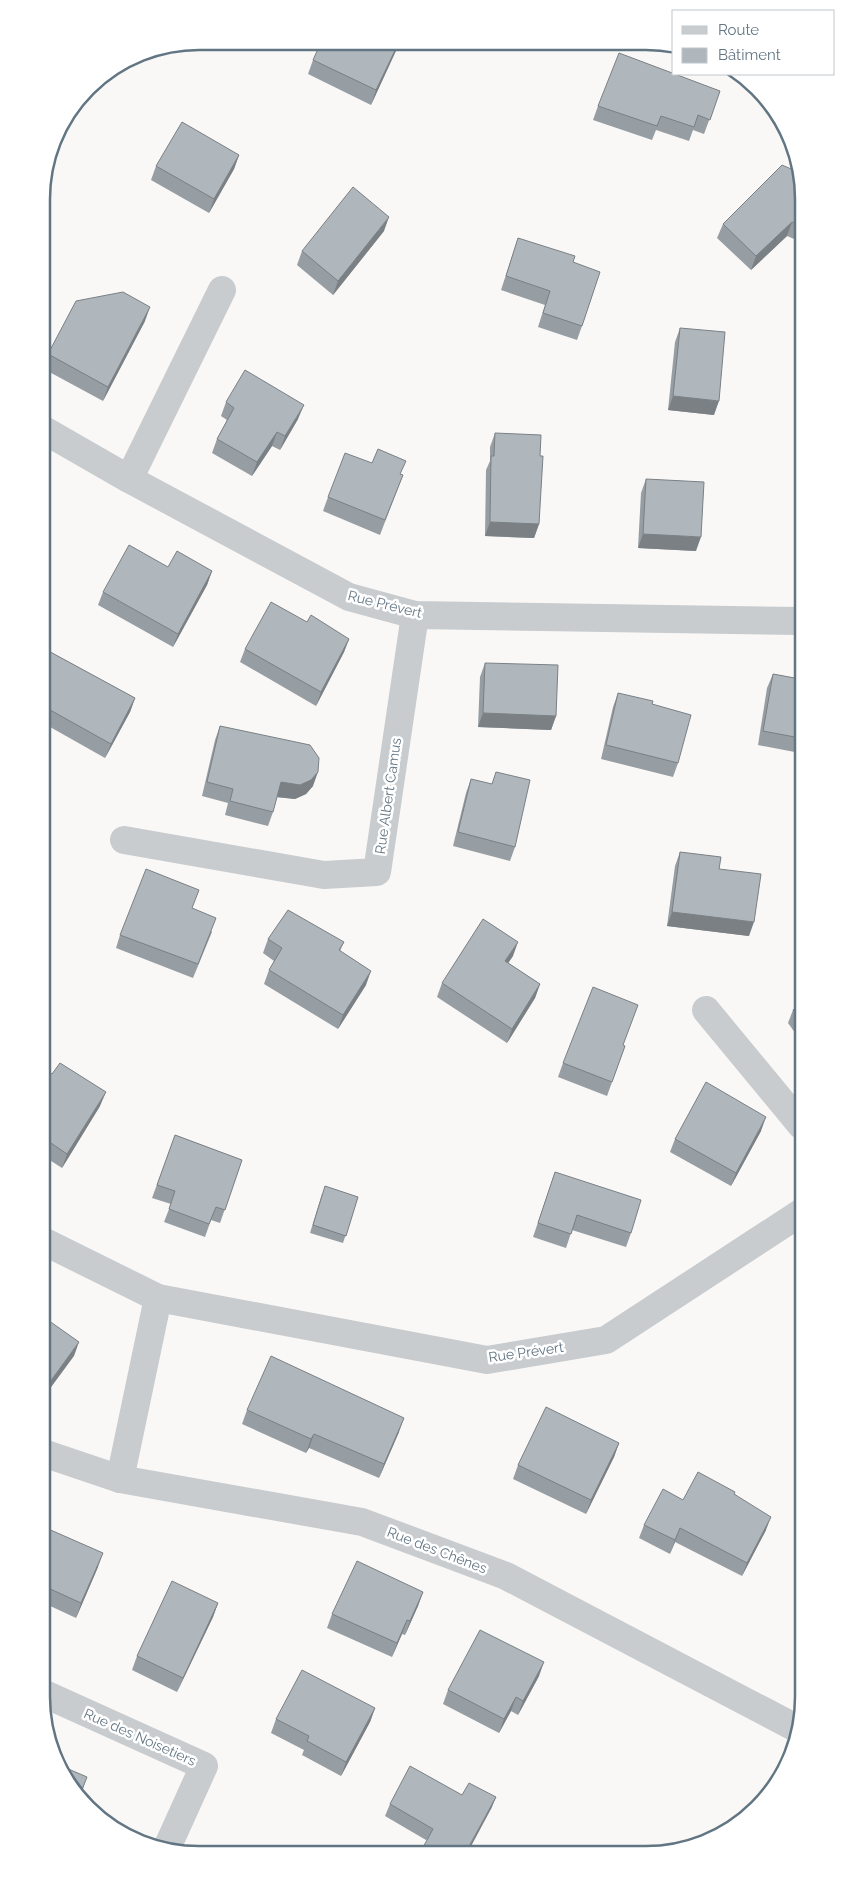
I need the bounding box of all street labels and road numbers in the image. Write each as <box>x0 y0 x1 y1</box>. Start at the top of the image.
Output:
street label: Rue Prévert <box>346 587 424 621</box>
street label: Rue Albert Camus <box>372 737 404 855</box>
street label: Rue Prévert <box>487 1339 565 1365</box>
street label: Rue des Chênes <box>385 1524 489 1576</box>
street label: Rue des Noisetiers <box>81 1705 199 1769</box>

